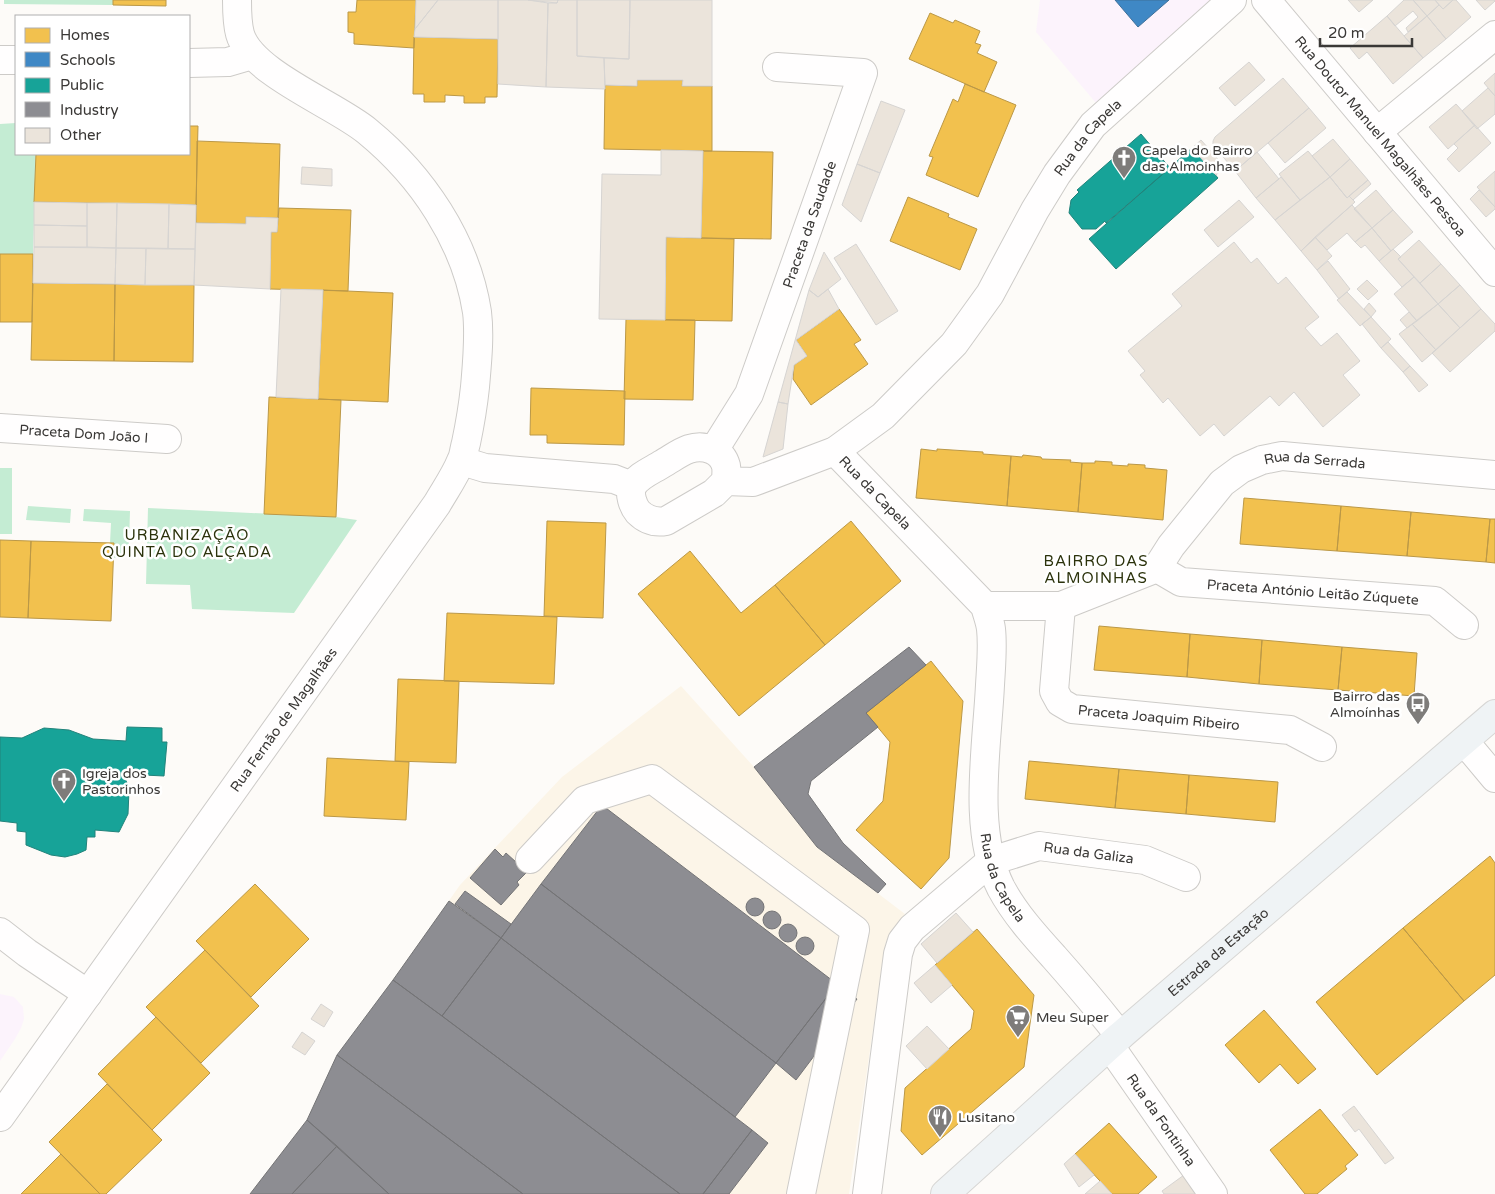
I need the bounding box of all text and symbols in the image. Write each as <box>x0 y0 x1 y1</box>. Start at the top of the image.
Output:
legend <box>15 15 190 155</box>
scale bar <box>1320 15 1412 47</box>
text: 20 m <box>1328 24 1365 42</box>
text: Homes <box>60 26 110 44</box>
street label: Rua Doutor Manuel Magalhães Pessoa <box>1291 33 1470 240</box>
text: Schools <box>60 51 116 69</box>
text: Public <box>60 76 104 94</box>
street label: Rua da Capela <box>1050 96 1125 179</box>
text: Industry <box>60 101 119 119</box>
text: Other <box>60 126 102 144</box>
place label: Capela do Bairro das Almoinhas <box>1142 142 1252 175</box>
church icon: Capela do Bairro das Almoinhas <box>1111 145 1137 179</box>
street label: Praceta da Saudade <box>779 159 840 290</box>
street label: Praceta Dom João I <box>19 421 149 447</box>
street label: Rua da Serrada <box>1262 448 1366 472</box>
street label: Rua da Capela <box>835 453 915 533</box>
district label: URBANIZAÇÃO QUINTA DO ALÇADA <box>102 526 272 561</box>
district label: BAIRRO DAS ALMOINHAS <box>1044 552 1148 587</box>
street label: Praceta António Leitão Zúquete <box>1206 576 1419 609</box>
street label: Rua Fernão de Magalhães <box>227 644 341 795</box>
place label: Bairro das Almoínhas <box>1330 688 1400 721</box>
bus stop icon: Bairro das Almoínhas <box>1405 691 1431 725</box>
street label: Praceta Joaquim Ribeiro <box>1077 702 1241 734</box>
place label: Igreja dos Pastorinhos <box>82 765 161 798</box>
church icon: Igreja dos Pastorinhos <box>51 768 77 802</box>
street label: Rua da Capela <box>977 832 1029 926</box>
street label: Rua da Galiza <box>1043 839 1135 867</box>
street label: Estrada da Estação <box>1164 904 1272 1000</box>
supermarket icon: Meu Super <box>1005 1004 1031 1038</box>
place label: Meu Super <box>1036 1009 1109 1026</box>
street label: Rua da Fontinha <box>1123 1071 1199 1170</box>
restaurant icon: Lusitano <box>927 1104 953 1138</box>
place label: Lusitano <box>958 1109 1015 1126</box>

